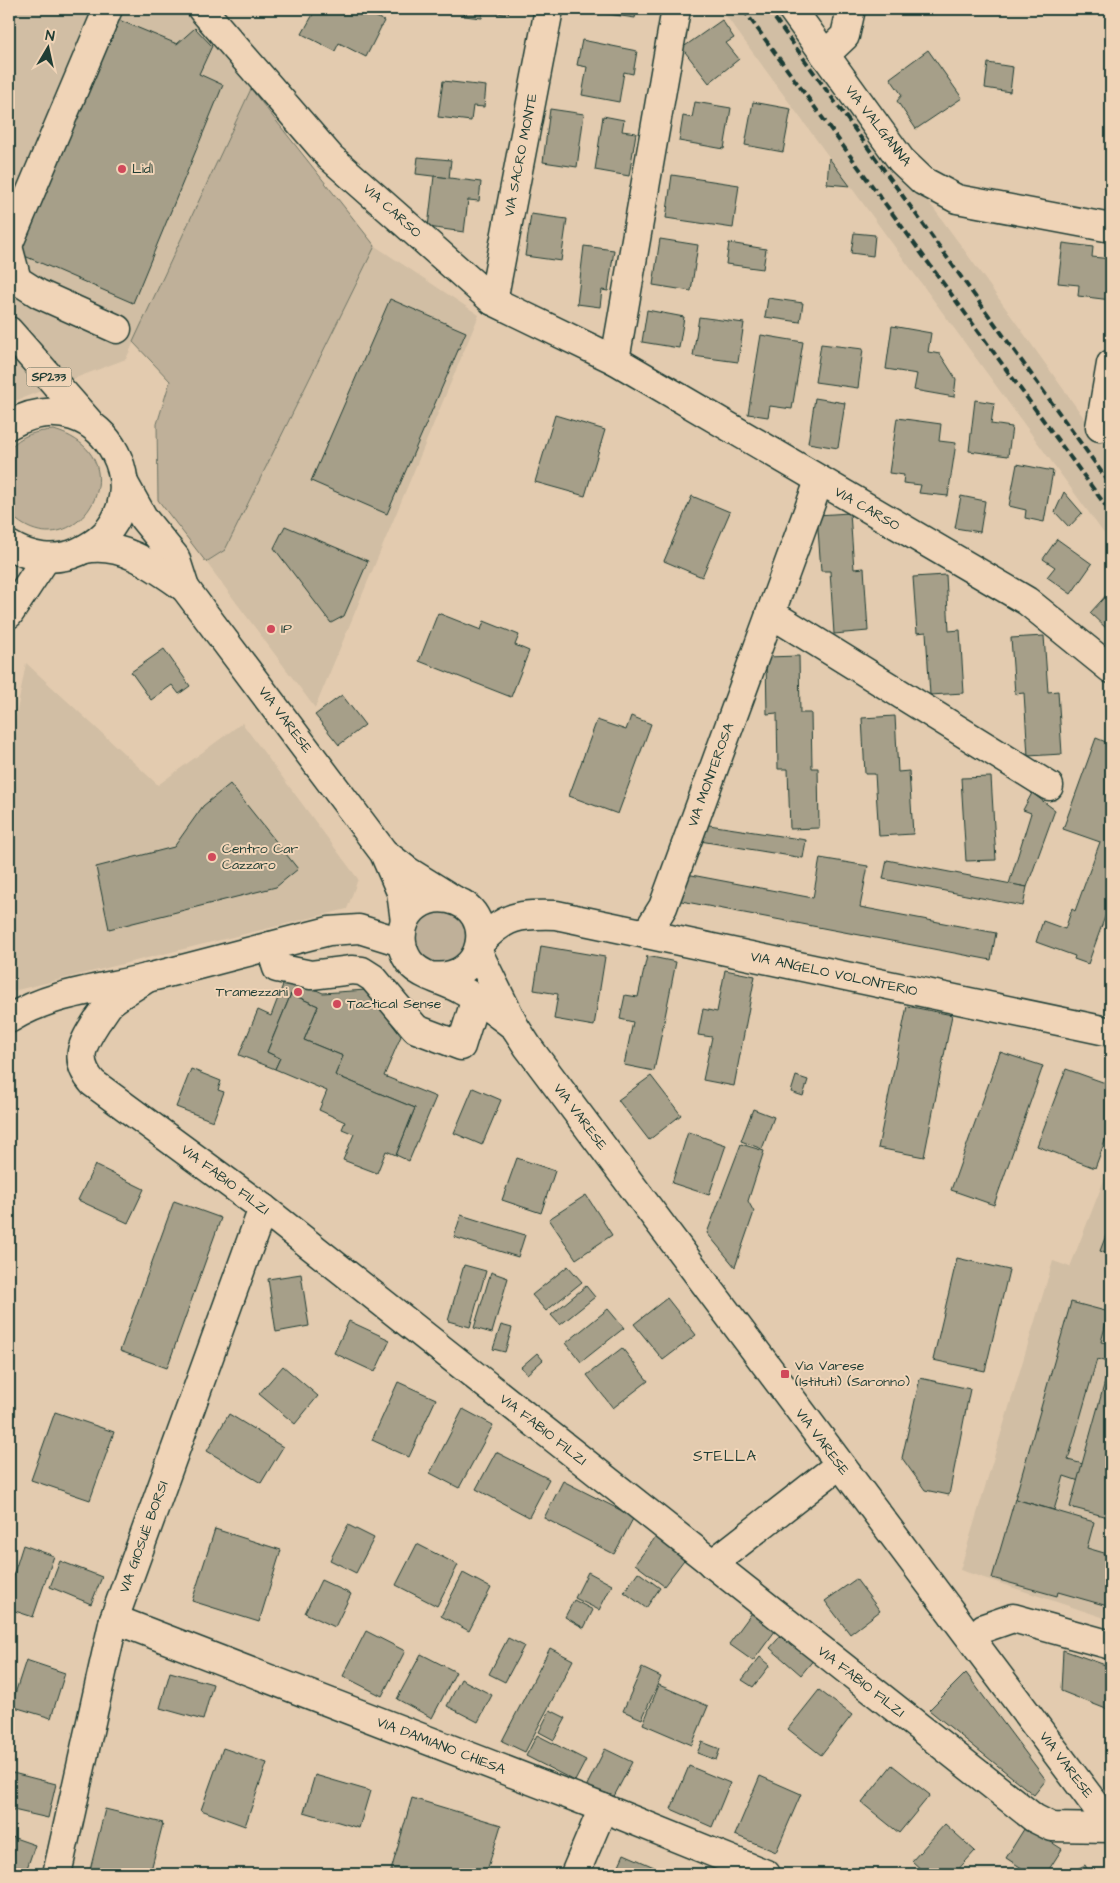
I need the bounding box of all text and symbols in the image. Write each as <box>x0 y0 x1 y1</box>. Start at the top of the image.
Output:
north arrow <box>22 22 72 72</box>
text: N <box>44 26 56 47</box>
street label: VIA VALGANNA <box>840 81 916 171</box>
street label: VIA SACRO MONTE <box>499 91 543 218</box>
place label: Lidl <box>132 159 153 179</box>
marker: Lidl <box>116 163 128 175</box>
street label: VIA CARSO <box>358 179 426 243</box>
road number: SP233 <box>27 368 72 387</box>
street label: VIA CARSO <box>831 482 903 536</box>
place label: IP <box>281 619 292 639</box>
marker: IP <box>265 623 277 635</box>
street label: VIA VARESE <box>253 683 317 758</box>
street label: VIA MONTEROSA <box>683 720 739 830</box>
place label: Centro Car Cazzaro <box>222 839 298 875</box>
marker: Centro Car Cazzaro <box>206 851 218 863</box>
street label: VIA ANGELO VOLONTERIO <box>749 947 919 1001</box>
place label: Tramezzani <box>216 982 288 1002</box>
marker: Tramezzani <box>292 986 304 998</box>
place label: Tactical Sense <box>347 994 442 1014</box>
marker: Tactical Sense <box>331 998 343 1010</box>
street label: VIA VARESE <box>548 1080 612 1155</box>
street label: VIA FABIO FILZI <box>177 1140 273 1220</box>
place label: Via Varese (Istituti) (Saronno) <box>795 1356 910 1392</box>
marker: Via Varese (Istituti) (Saronno) <box>779 1368 791 1380</box>
street label: VIA FABIO FILZI <box>495 1390 591 1470</box>
street label: VIA VARESE <box>790 1405 854 1480</box>
district label: STELLA <box>693 1446 757 1467</box>
street label: VIA GIOSUÈ BORSI <box>114 1478 174 1596</box>
street label: VIA FABIO FILZI <box>813 1642 909 1722</box>
street label: VIA DAMIANO CHIESA <box>374 1712 508 1780</box>
street label: VIA VARESE <box>1034 1728 1098 1803</box>

